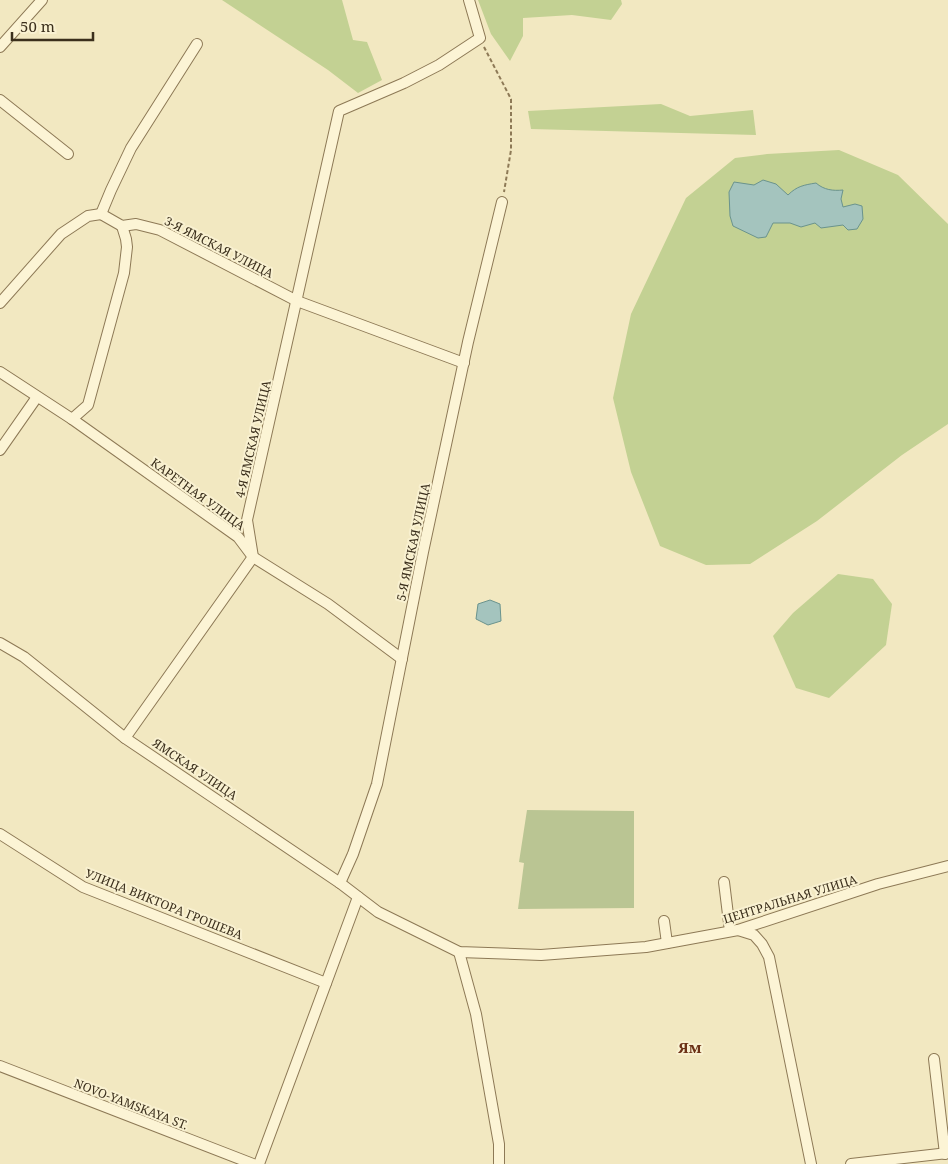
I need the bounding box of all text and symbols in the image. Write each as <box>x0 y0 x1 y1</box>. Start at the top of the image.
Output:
scale bar <box>12 10 94 42</box>
text: 50 m <box>20 16 55 36</box>
street label: 3-Я ЯМСКАЯ УЛИЦА <box>162 212 277 282</box>
street label: 4-Я ЯМСКАЯ УЛИЦА <box>231 378 275 500</box>
street label: КАРЕТНАЯ УЛИЦА <box>148 454 249 534</box>
street label: 5-Я ЯМСКАЯ УЛИЦА <box>392 481 434 603</box>
street label: ЯМСКАЯ УЛИЦА <box>148 734 241 804</box>
street label: УЛИЦА ВИКТОРА ГРОШЕВА <box>83 865 246 944</box>
street label: ЦЕНТРАЛЬНАЯ УЛИЦА <box>721 870 860 927</box>
district label: Ям <box>677 1037 702 1057</box>
street label: NOVO-YAMSKAYA ST. <box>71 1074 191 1134</box>

